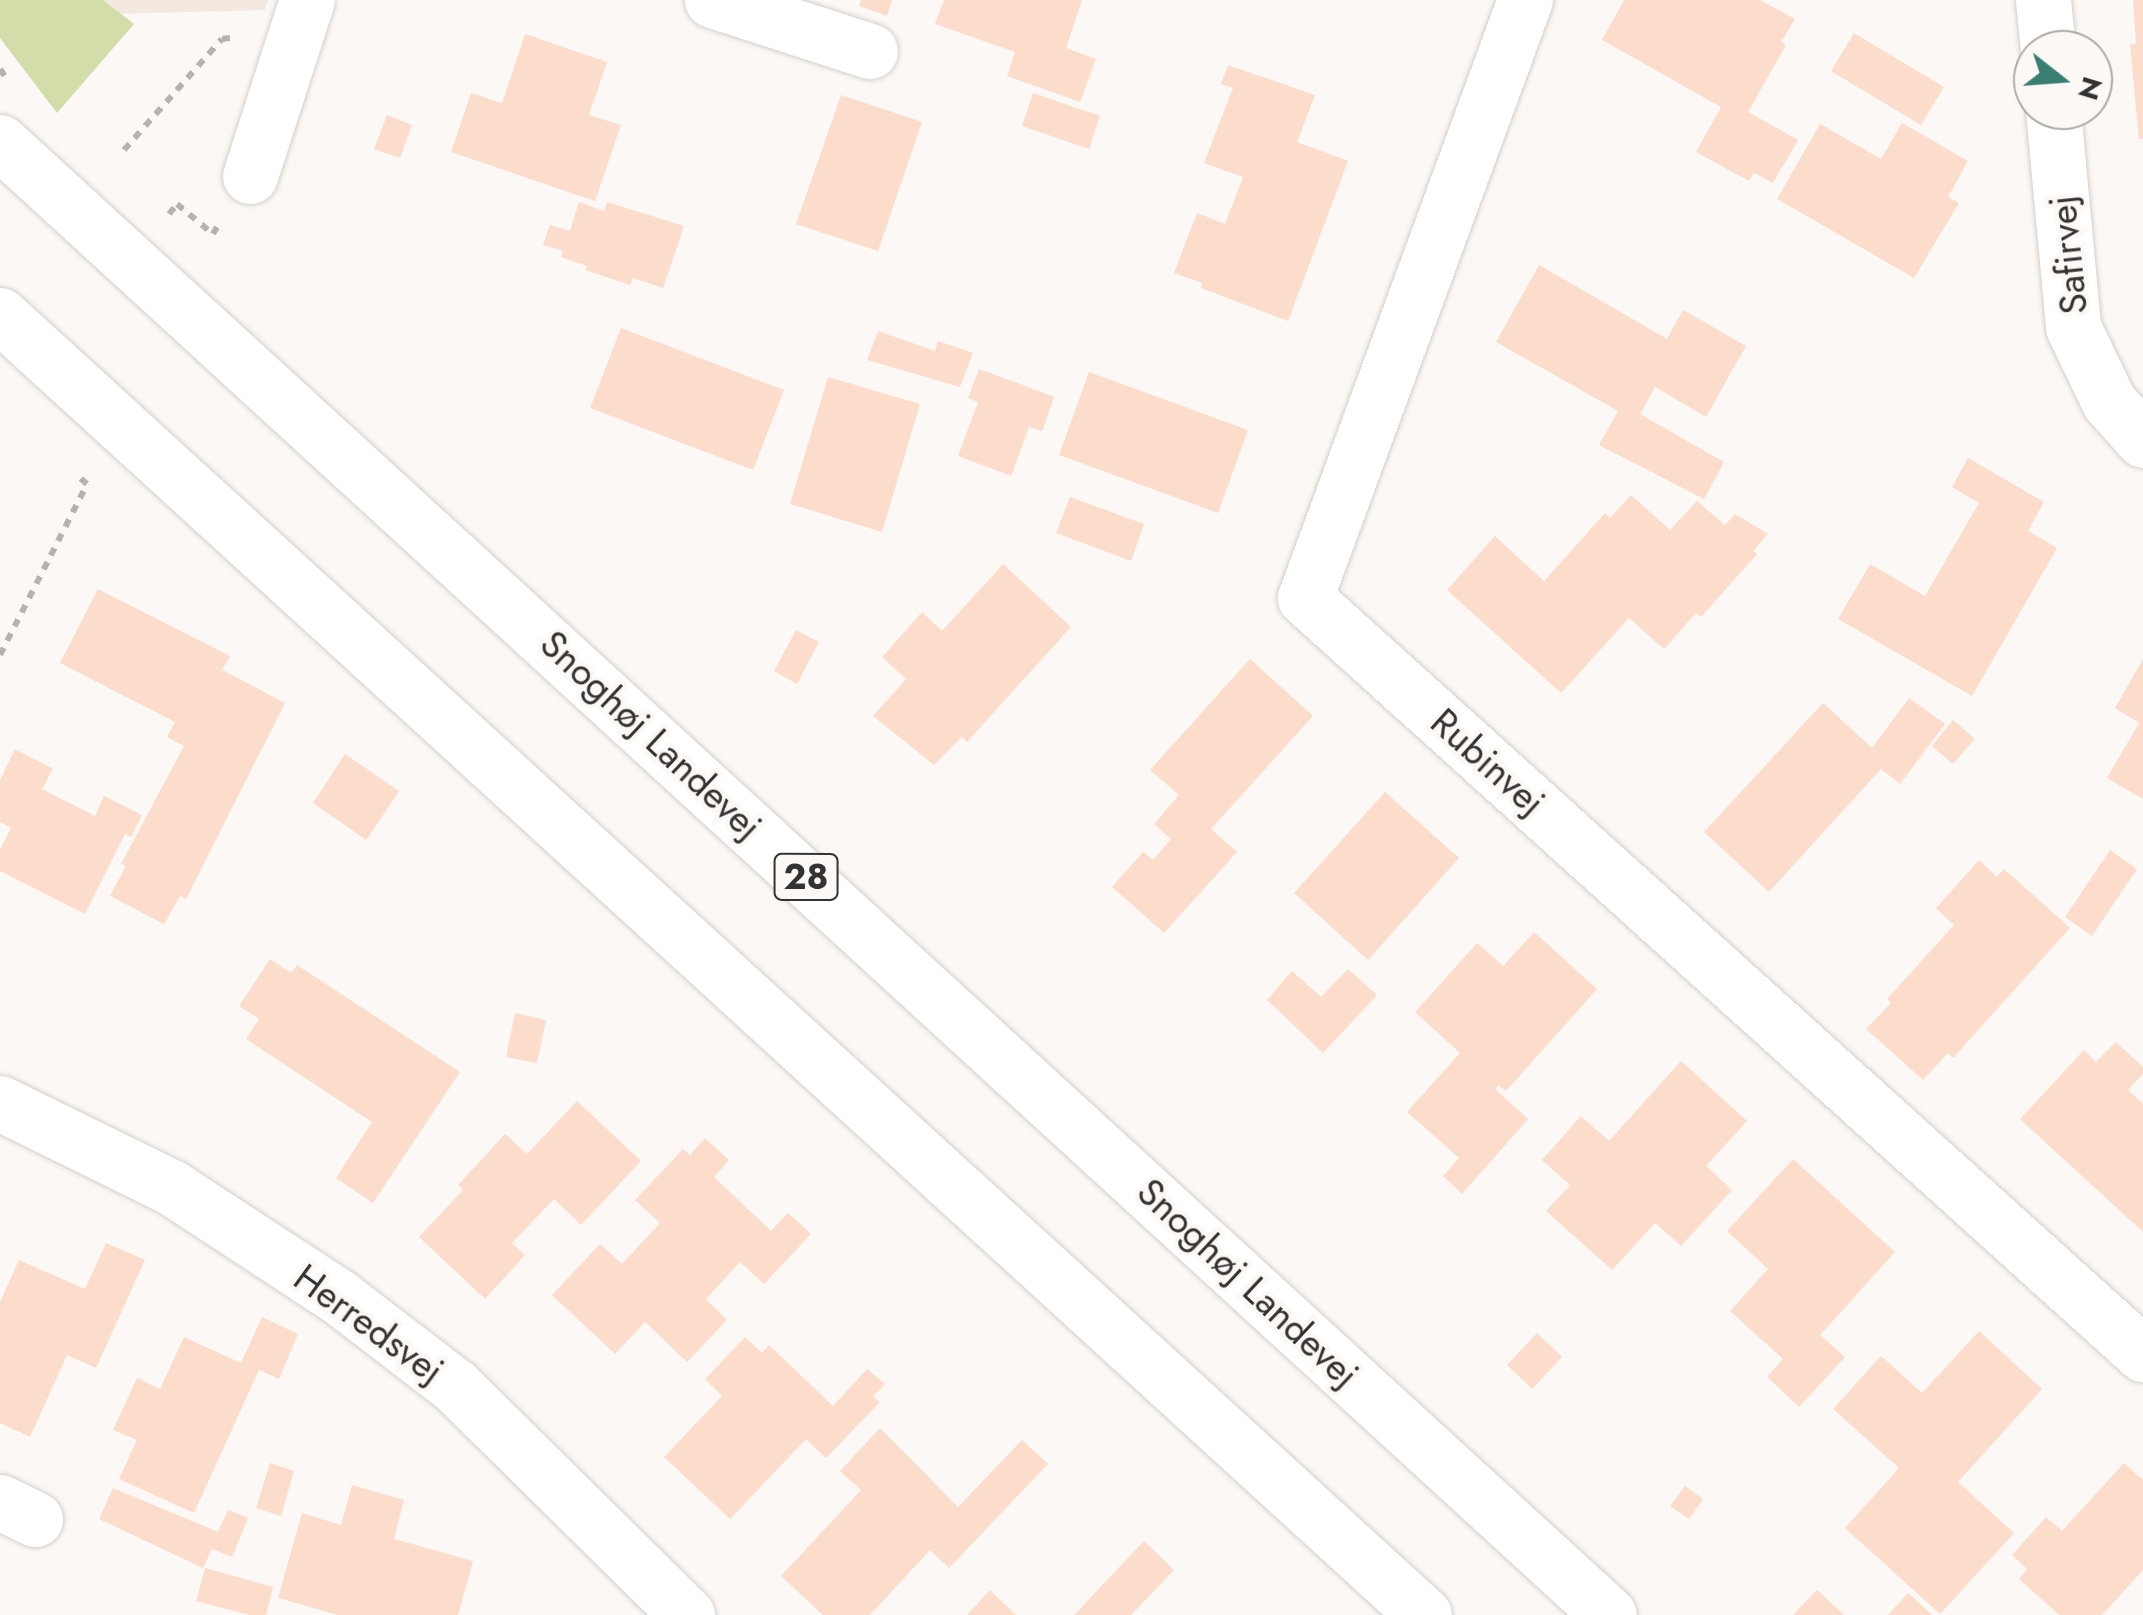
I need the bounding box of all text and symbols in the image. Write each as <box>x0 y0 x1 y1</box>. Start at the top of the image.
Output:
north arrow <box>2013 30 2113 130</box>
text: N <box>2067 72 2113 105</box>
street label: Safirvej <box>2039 193 2097 317</box>
street label: Snoghøj Landevej <box>531 621 771 849</box>
street label: Rubinvej <box>1422 699 1554 825</box>
road number: 28 <box>774 847 838 907</box>
street label: Snoghøj Landevej <box>1128 1169 1368 1397</box>
street label: Herredsvej <box>285 1254 453 1394</box>

